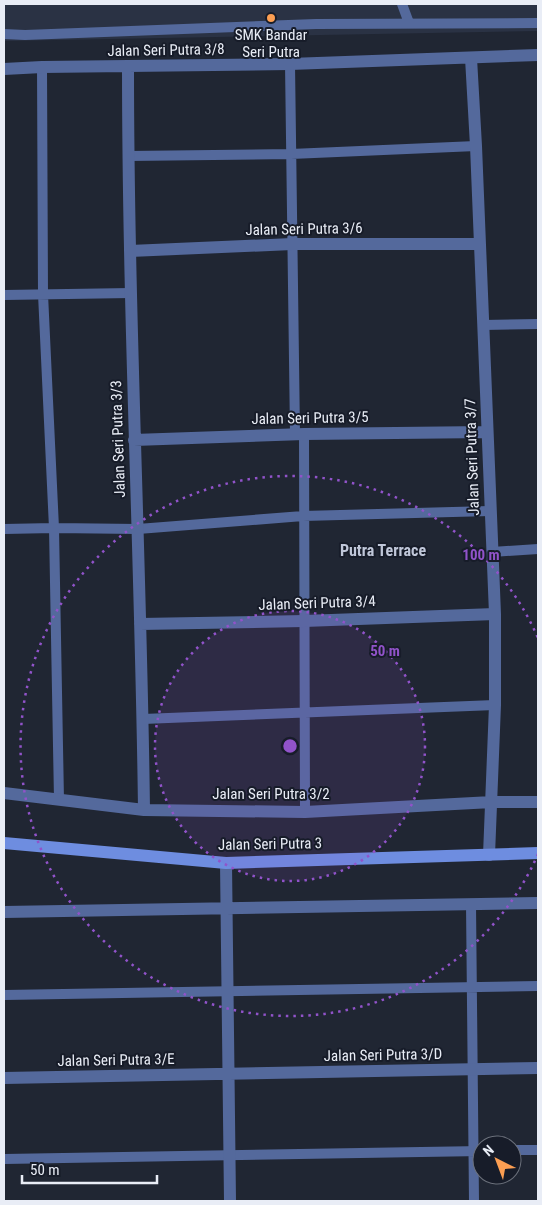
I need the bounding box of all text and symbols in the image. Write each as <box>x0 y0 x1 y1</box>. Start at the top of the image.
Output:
marker: SMK Bandar Seri Putra <box>265 12 277 24</box>
place label: SMK Bandar Seri Putra <box>235 26 308 61</box>
street label: Jalan Seri Putra 3/8 <box>107 40 225 60</box>
street label: Jalan Seri Putra 3/6 <box>245 219 363 239</box>
street label: Jalan Seri Putra 3/3 <box>107 380 129 498</box>
street label: Jalan Seri Putra 3/7 <box>461 398 483 516</box>
street label: Jalan Seri Putra 3/5 <box>251 408 369 428</box>
district label: Putra Terrace <box>340 541 426 560</box>
text: 100 m <box>462 546 500 564</box>
street label: Jalan Seri Putra 3/4 <box>258 592 376 614</box>
text: 50 m <box>370 642 400 660</box>
centre of rings <box>281 737 299 755</box>
street label: Jalan Seri Putra 3/2 <box>212 785 330 803</box>
street label: Jalan Seri Putra 3 <box>218 834 322 854</box>
street label: Jalan Seri Putra 3/D <box>324 1045 442 1065</box>
street label: Jalan Seri Putra 3/E <box>57 1050 175 1070</box>
north arrow <box>472 1135 522 1185</box>
text: N <box>480 1142 497 1159</box>
scale bar <box>22 1152 158 1184</box>
text: 50 m <box>30 1161 60 1179</box>

